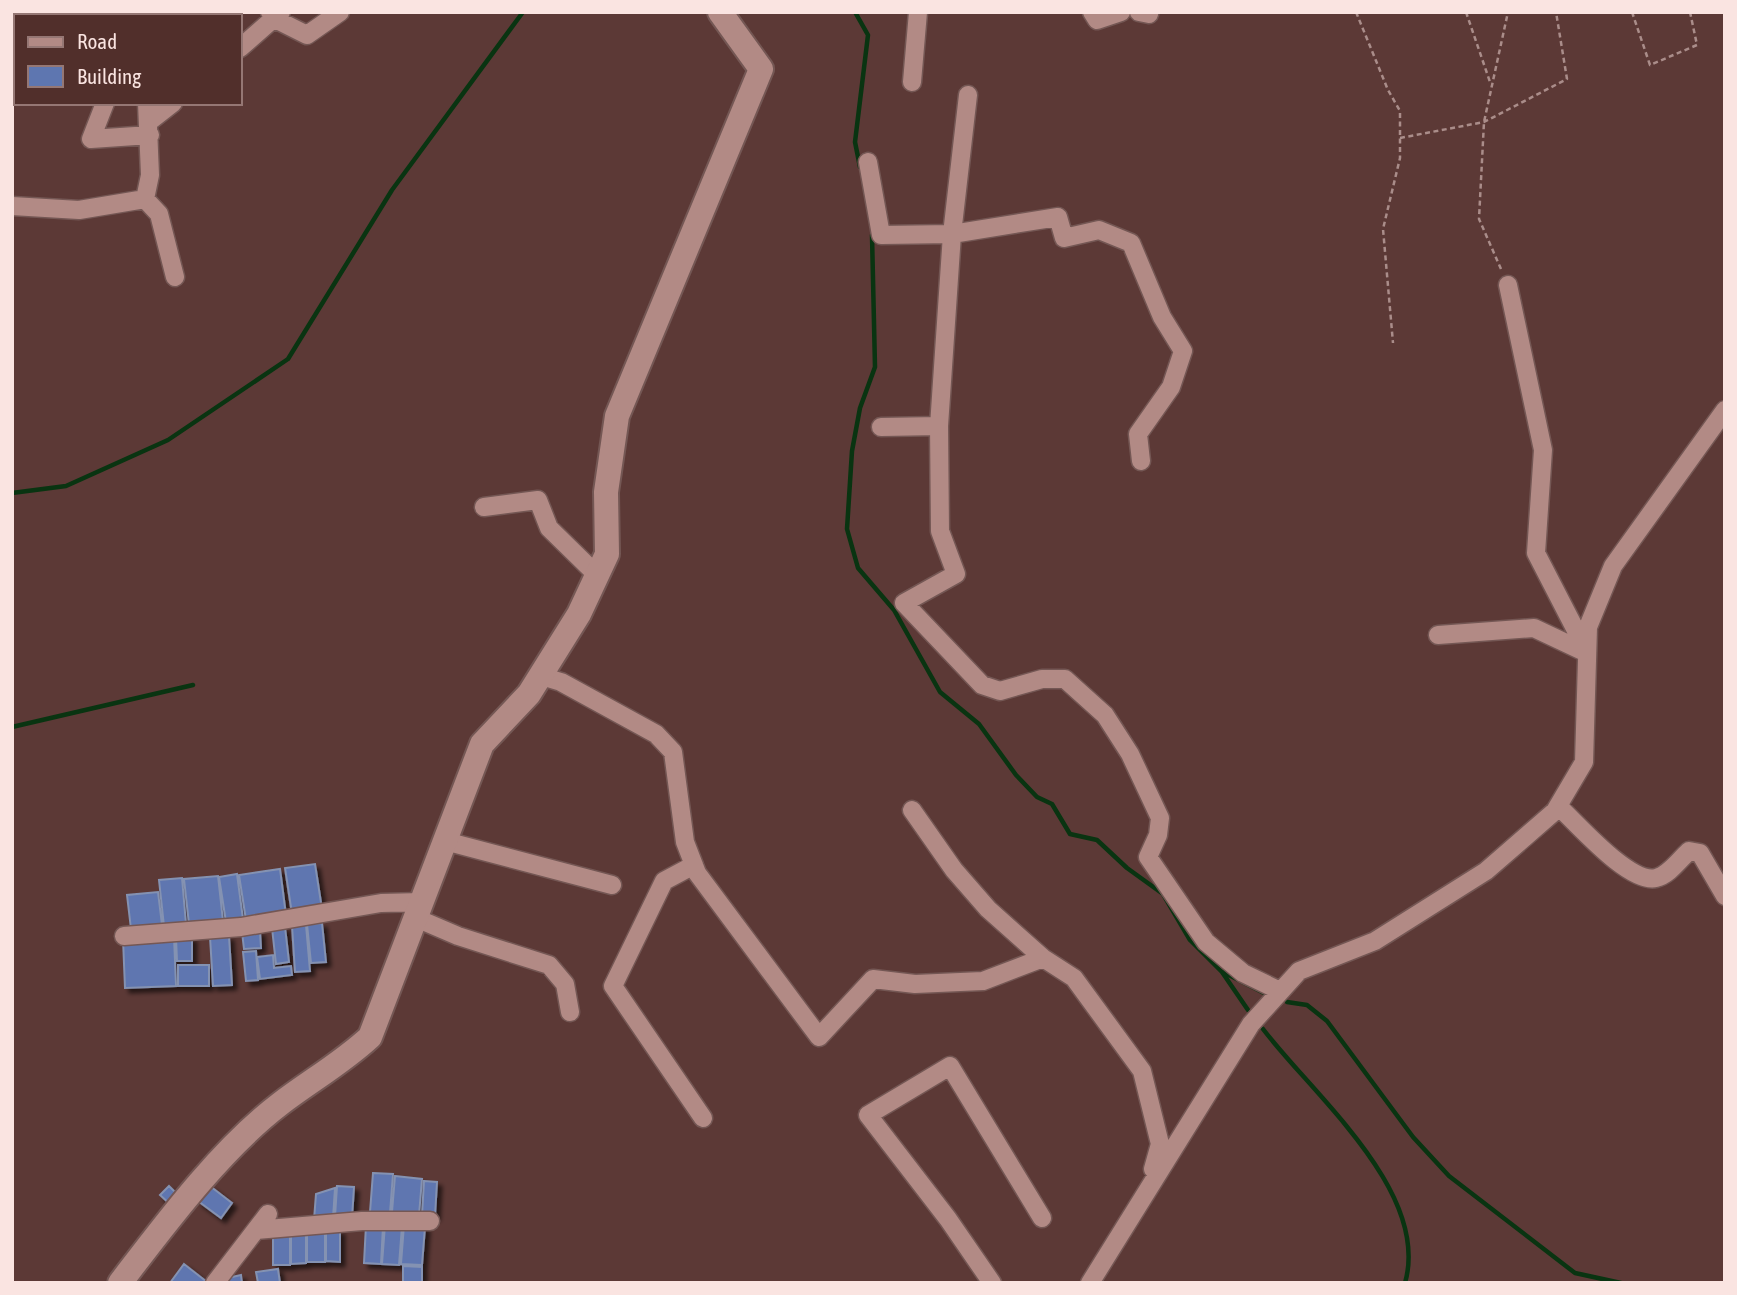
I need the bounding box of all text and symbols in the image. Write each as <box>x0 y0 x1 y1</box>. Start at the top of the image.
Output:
legend <box>14 14 242 105</box>
text: Road <box>77 29 117 53</box>
text: Building <box>77 64 141 88</box>

